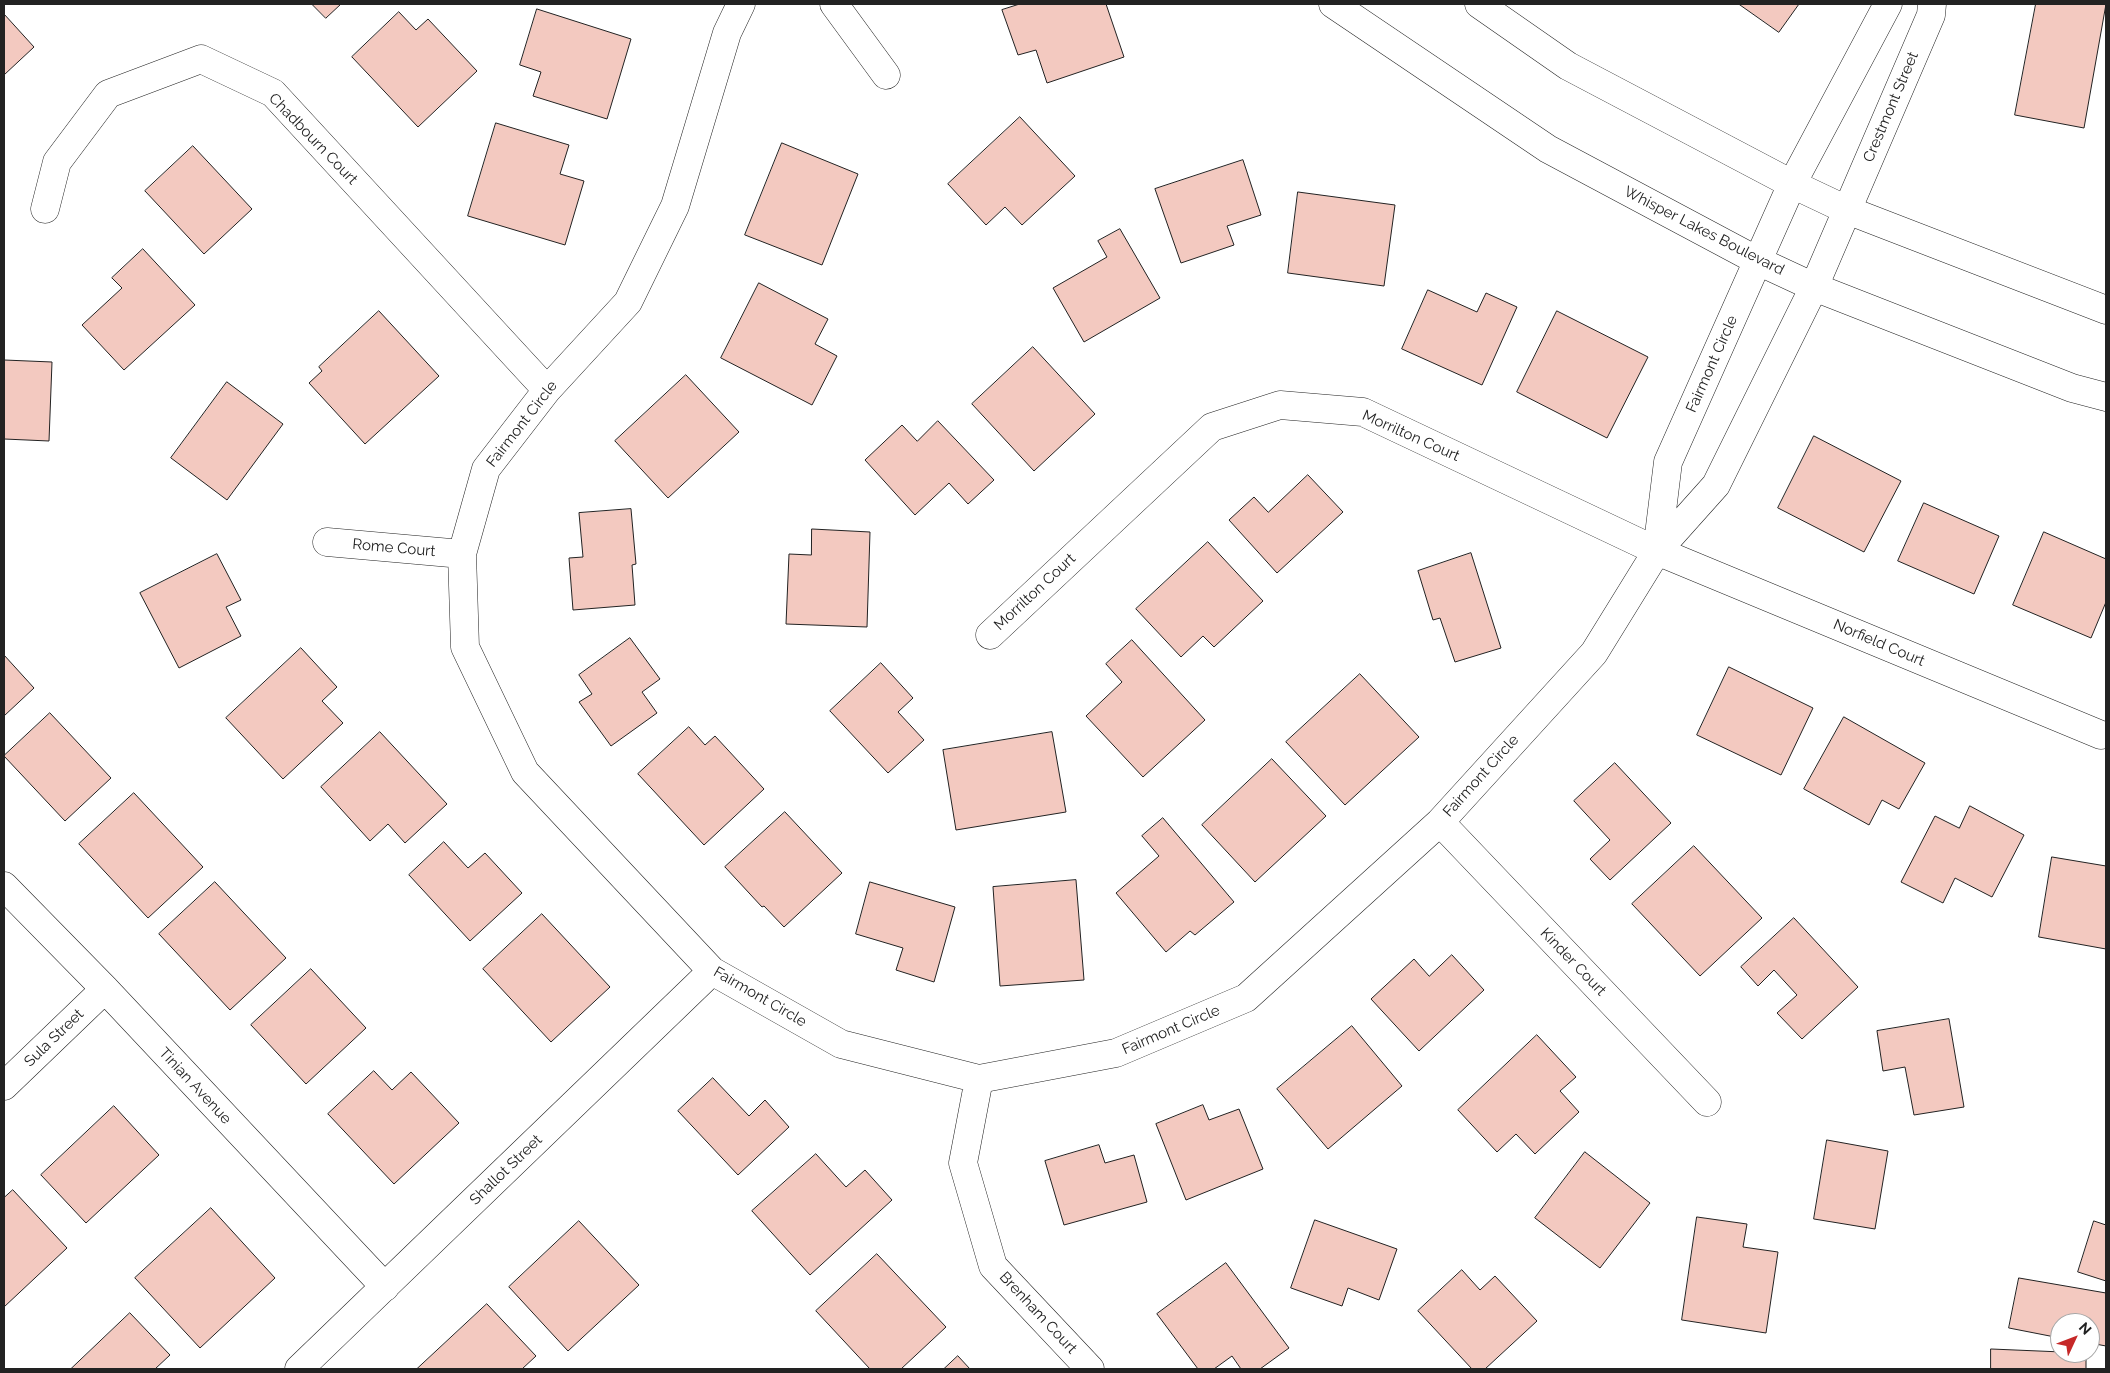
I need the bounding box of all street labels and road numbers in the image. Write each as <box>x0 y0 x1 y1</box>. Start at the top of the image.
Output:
street label: Crestmont Street <box>1860 49 1922 165</box>
street label: Chadbourn Court <box>265 90 361 188</box>
street label: Whisper Lakes Boulevard <box>1621 183 1787 279</box>
street label: Fairmont Circle <box>1683 313 1741 415</box>
street label: Fairmont Circle <box>483 377 561 471</box>
street label: Morrilton Court <box>1360 406 1462 466</box>
street label: Rome Court <box>352 535 436 561</box>
street label: Morrilton Court <box>991 550 1079 634</box>
street label: Norfield Court <box>1831 616 1927 670</box>
street label: Fairmont Circle <box>1439 731 1523 821</box>
street label: Kinder Court <box>1536 924 1610 1000</box>
street label: Fairmont Circle <box>710 963 810 1031</box>
street label: Fairmont Circle <box>1119 1001 1223 1059</box>
street label: Sula Street <box>21 1005 87 1071</box>
street label: Tinian Avenue <box>155 1044 235 1128</box>
street label: Shallot Street <box>466 1131 546 1209</box>
street label: Brenham Court <box>995 1268 1081 1358</box>

